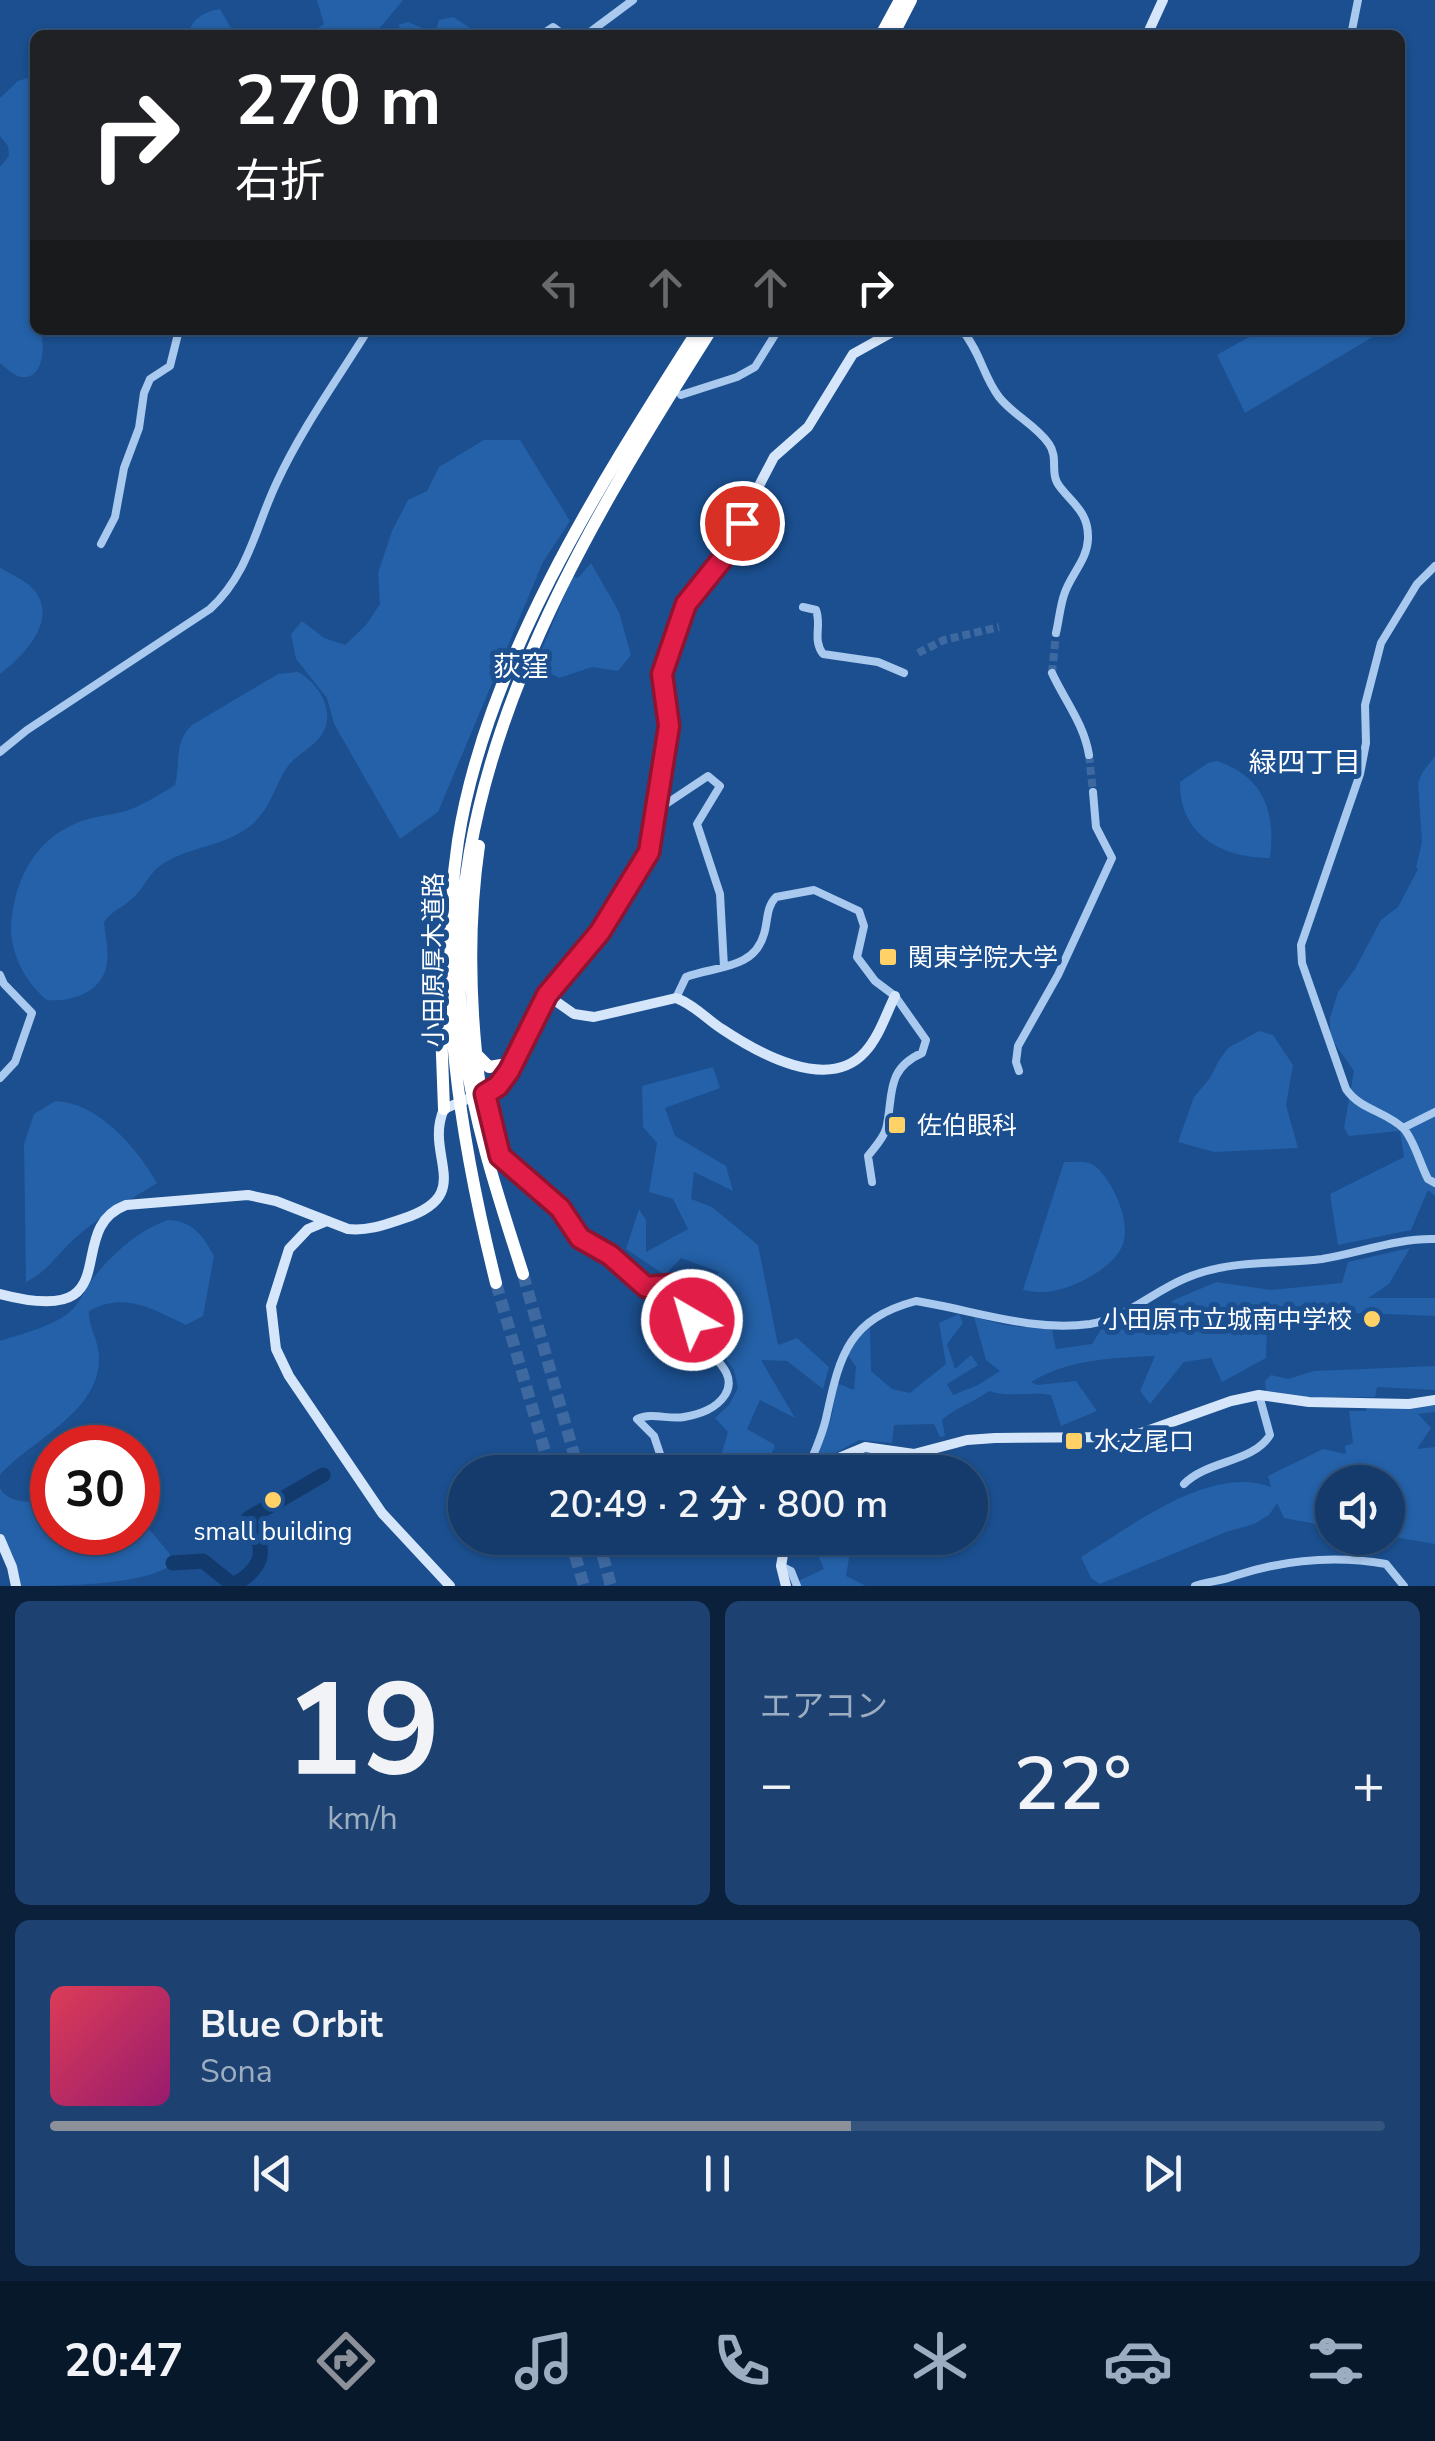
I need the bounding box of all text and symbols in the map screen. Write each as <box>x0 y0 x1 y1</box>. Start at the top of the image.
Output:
text: 270 m <box>235 53 441 149</box>
icon: right <box>70 70 200 200</box>
text: 右折 <box>235 151 325 212</box>
icon: left <box>533 260 588 315</box>
icon: ahead <box>638 260 693 315</box>
icon: ahead <box>743 260 798 315</box>
icon: right <box>848 260 903 315</box>
pin <box>700 481 785 566</box>
icon: arrive <box>715 496 770 551</box>
district label: 荻窪 <box>493 648 549 686</box>
district label: 緑四丁目 <box>1249 744 1361 782</box>
street label: 小田原厚木道路 <box>417 872 451 1048</box>
place label: 関東学院大学 <box>908 941 1058 975</box>
marker: 関東学院大学 <box>877 946 899 968</box>
place label: 佐伯眼科 <box>917 1109 1017 1143</box>
marker: 佐伯眼科 <box>886 1114 908 1136</box>
position arrow <box>640 1268 744 1372</box>
place label: 小田原市立城南中学校 <box>1102 1303 1352 1337</box>
marker: 小田原市立城南中学校 <box>1361 1308 1383 1330</box>
speed limit sign: 30 <box>30 1425 160 1555</box>
place label: 水之尾口 <box>1094 1425 1194 1459</box>
marker: 水之尾口 <box>1063 1430 1085 1452</box>
map controls <box>1315 1465 1405 1555</box>
button: sound <box>1315 1465 1405 1555</box>
text: 20:49 · 2 分 · 800 m <box>548 1479 888 1530</box>
marker: small building <box>262 1489 284 1511</box>
place label: small building <box>194 1515 352 1549</box>
text: 19 <box>284 1643 441 1820</box>
text: エアコン <box>760 1685 888 1728</box>
text: 22° <box>1013 1733 1132 1835</box>
text: − <box>760 1747 793 1822</box>
text: + <box>1352 1747 1385 1822</box>
text: km/h <box>327 1797 398 1840</box>
text: Blue Orbit <box>200 1999 383 2050</box>
text: Sona <box>200 2050 273 2093</box>
icon: previous <box>245 2146 300 2201</box>
icon: pause <box>690 2146 745 2201</box>
icon: next <box>1135 2146 1190 2201</box>
icon: directions <box>311 2326 381 2396</box>
icon: music <box>509 2326 579 2396</box>
icon: phone <box>707 2326 777 2396</box>
icon: climate <box>905 2326 975 2396</box>
icon: car <box>1103 2326 1173 2396</box>
icon: filters <box>1301 2326 1371 2396</box>
text: 20:47 <box>64 2331 183 2392</box>

